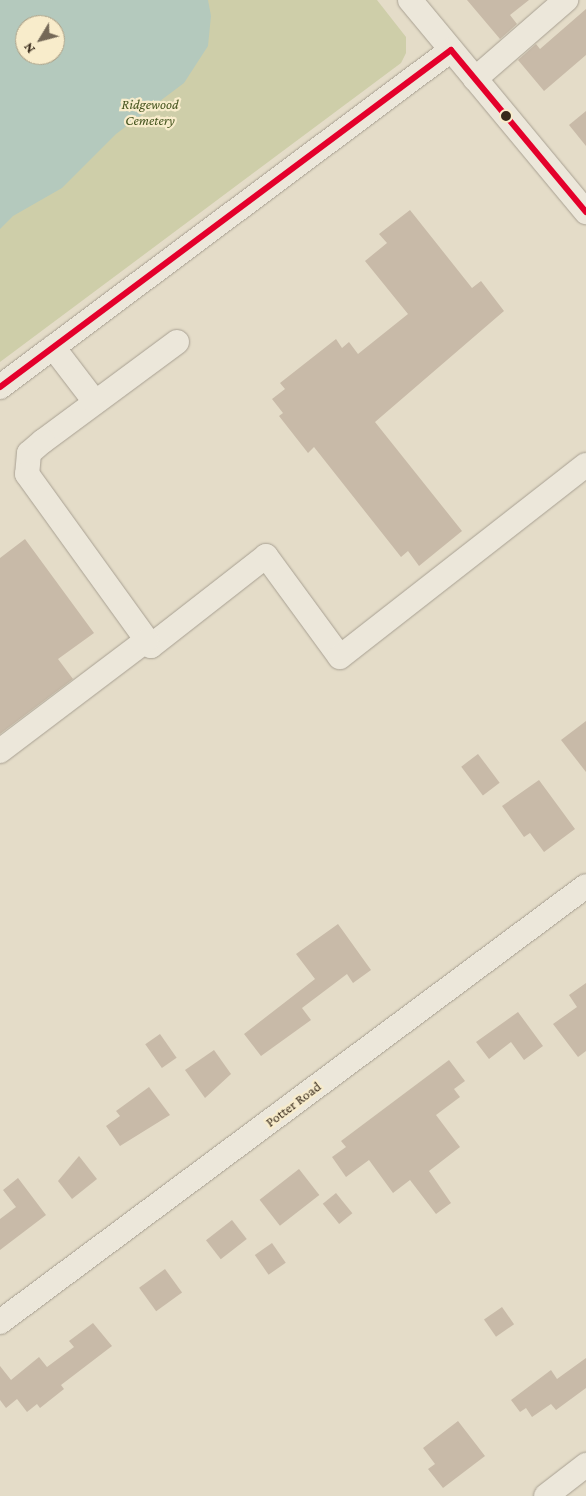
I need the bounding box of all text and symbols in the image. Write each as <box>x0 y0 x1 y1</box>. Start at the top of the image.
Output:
north arrow <box>15 15 65 65</box>
text: N <box>20 40 38 57</box>
park label: Ridgewood Cemetery <box>122 96 178 128</box>
unlabelled marker <box>501 111 511 121</box>
street label: Potter Road <box>262 1078 324 1130</box>

